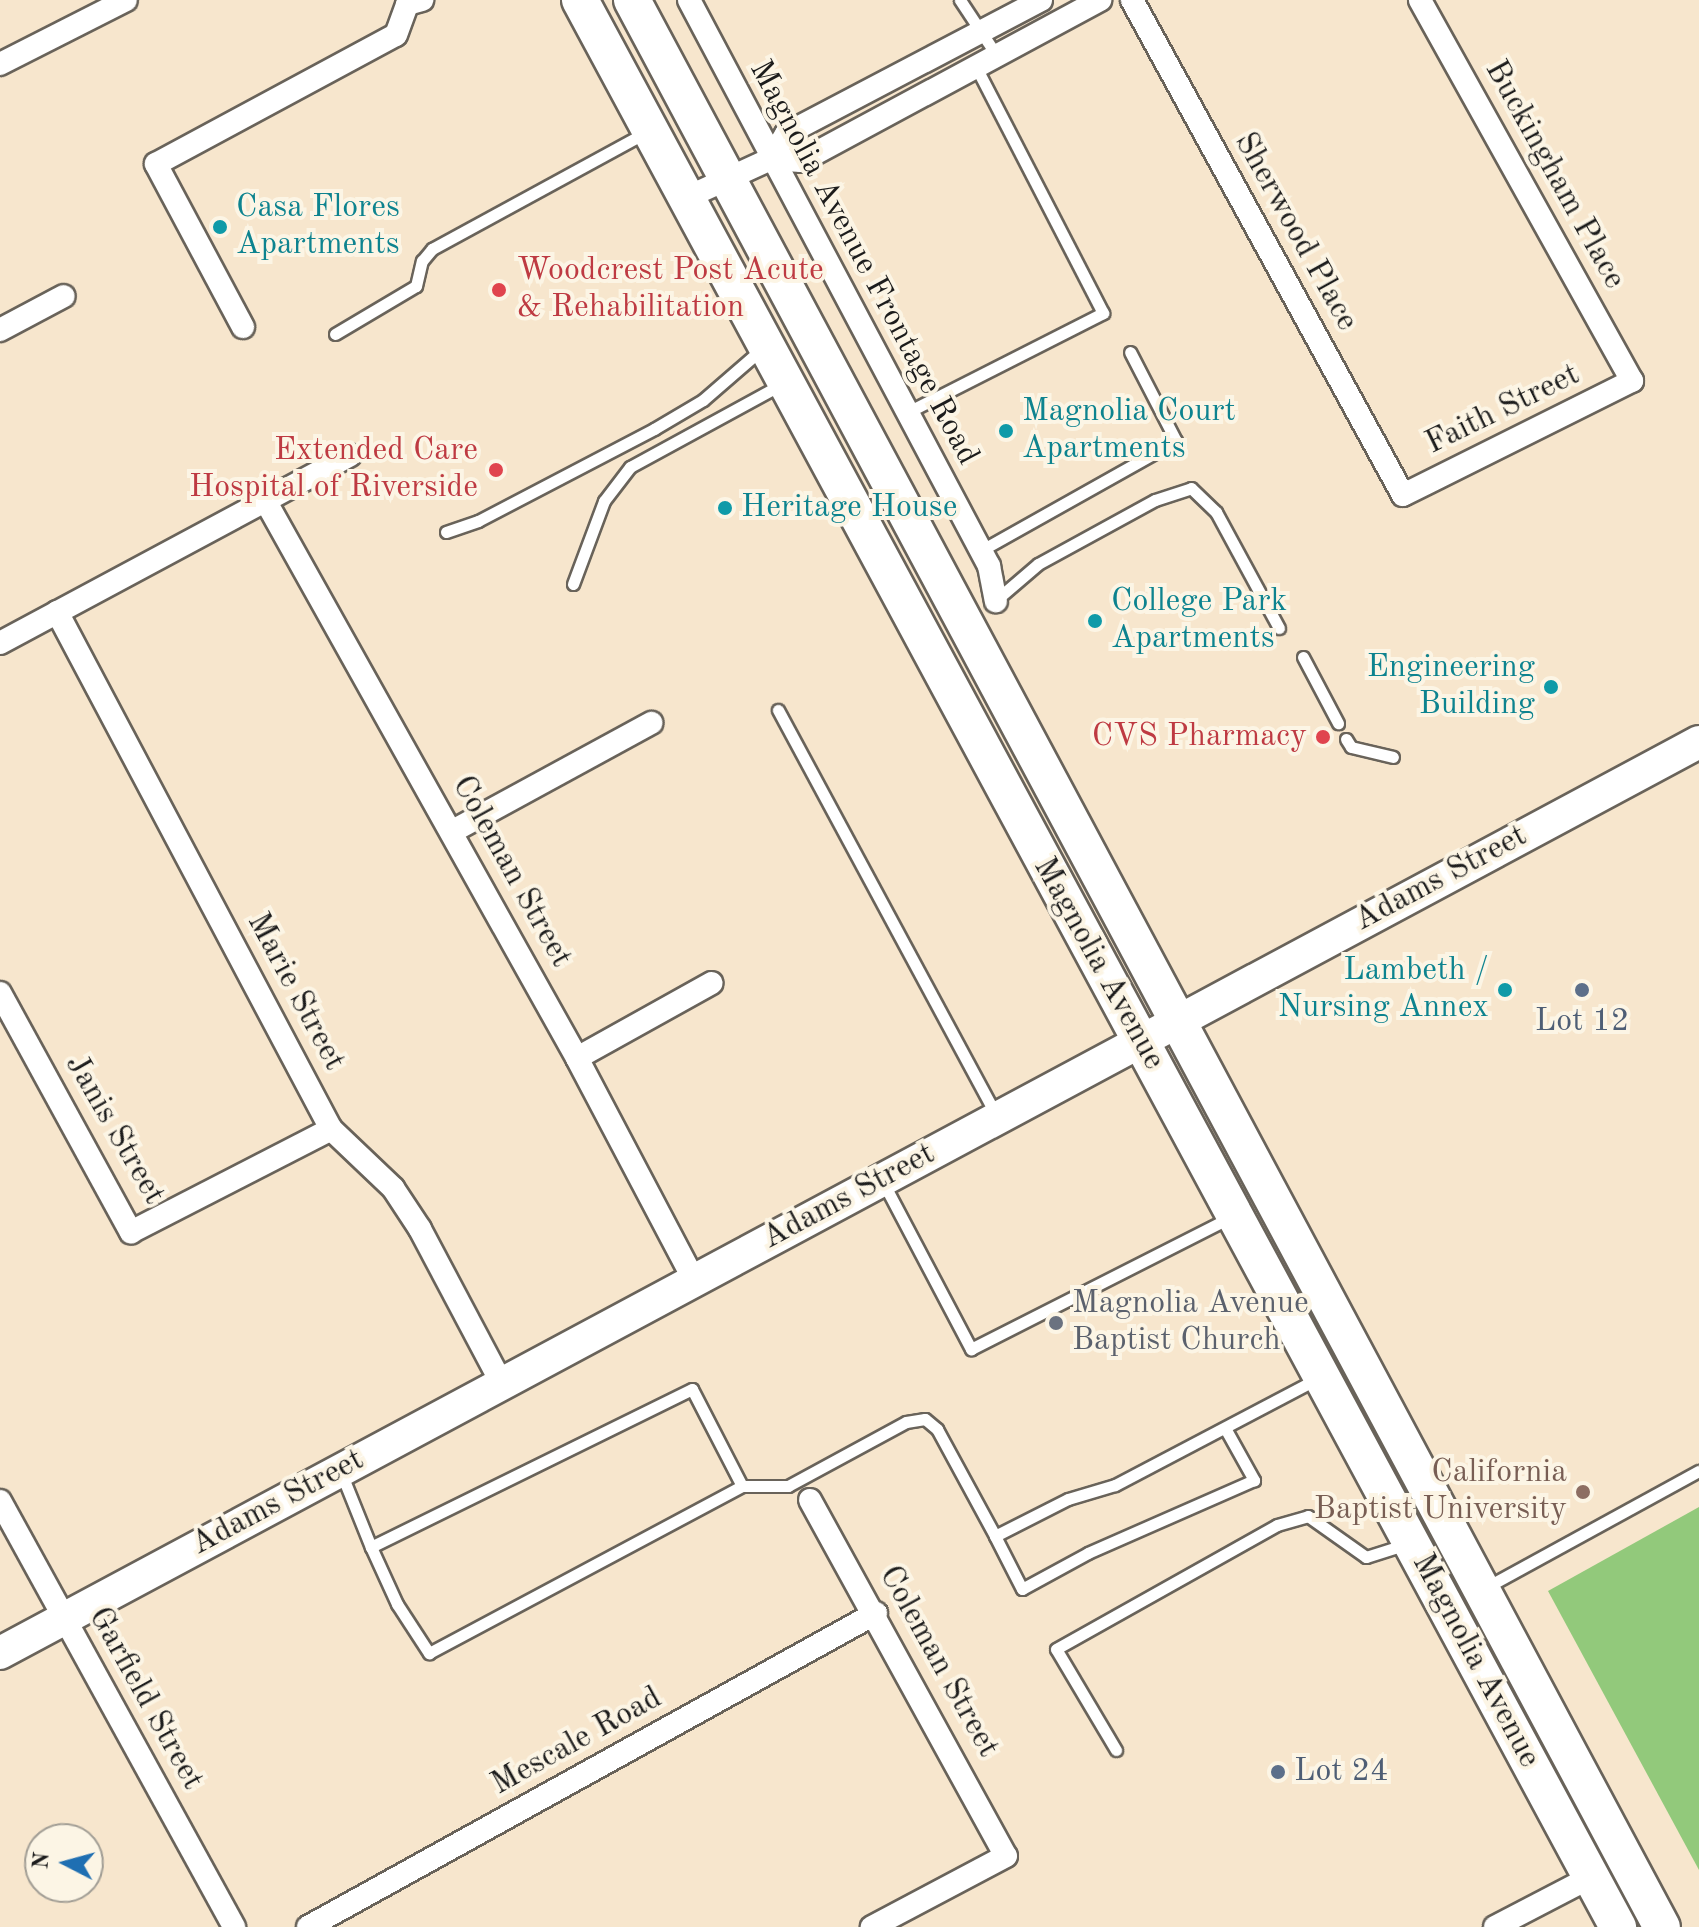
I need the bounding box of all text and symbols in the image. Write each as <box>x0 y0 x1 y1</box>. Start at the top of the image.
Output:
street label: Magnolia Avenue Frontage Road <box>740 54 986 472</box>
street label: Buckingham Place <box>1475 54 1633 296</box>
street label: Sherwood Place <box>1225 126 1365 338</box>
place label: Casa Flores Apartments <box>236 190 400 265</box>
marker: Casa Flores Apartments <box>211 218 229 236</box>
place label: Woodcrest Post Acute & Rehabilitation <box>517 253 824 328</box>
marker: Woodcrest Post Acute & Rehabilitation <box>488 279 510 301</box>
street label: Faith Street <box>1420 356 1586 464</box>
place label: Magnolia Court Apartments <box>1022 394 1236 469</box>
marker: Magnolia Court Apartments <box>997 422 1015 440</box>
place label: Extended Care Hospital of Riverside <box>189 433 478 508</box>
marker: Extended Care Hospital of Riverside <box>485 459 507 481</box>
place label: Heritage House <box>741 489 957 527</box>
marker: Heritage House <box>716 499 734 517</box>
place label: College Park Apartments <box>1111 584 1287 659</box>
marker: College Park Apartments <box>1086 612 1104 630</box>
place label: Engineering Building <box>1367 650 1535 725</box>
marker: Engineering Building <box>1542 678 1560 696</box>
place label: CVS Pharmacy <box>1092 718 1307 756</box>
marker: CVS Pharmacy <box>1314 728 1332 746</box>
street label: Coleman Street <box>443 770 579 974</box>
street label: Adams Street <box>1348 817 1534 941</box>
street label: Magnolia Avenue <box>1024 851 1172 1077</box>
street label: Marie Street <box>237 907 353 1077</box>
place label: Lambeth / Nursing Annex <box>1278 953 1489 1028</box>
marker: Lambeth / Nursing Annex <box>1496 981 1514 999</box>
marker: Lot 12 <box>1573 981 1591 999</box>
place label: Lot 12 <box>1535 1003 1629 1041</box>
street label: Janis Street <box>56 1048 172 1212</box>
street label: Adams Street <box>756 1135 942 1259</box>
place label: Magnolia Avenue Baptist Church <box>1072 1286 1309 1361</box>
marker: Magnolia Avenue Baptist Church <box>1047 1314 1065 1332</box>
street label: Adams Street <box>185 1441 371 1565</box>
place label: California Baptist University <box>1314 1455 1567 1530</box>
marker: California Baptist University <box>1574 1483 1592 1501</box>
street label: Magnolia Avenue <box>1402 1547 1548 1775</box>
street label: Coleman Street <box>870 1560 1006 1764</box>
street label: Garfield Street <box>79 1601 211 1797</box>
street label: Mescale Road <box>485 1679 669 1805</box>
place label: Lot 24 <box>1294 1753 1389 1791</box>
marker: Lot 24 <box>1269 1763 1287 1781</box>
north arrow <box>24 1823 104 1903</box>
text: N <box>30 1851 54 1870</box>

